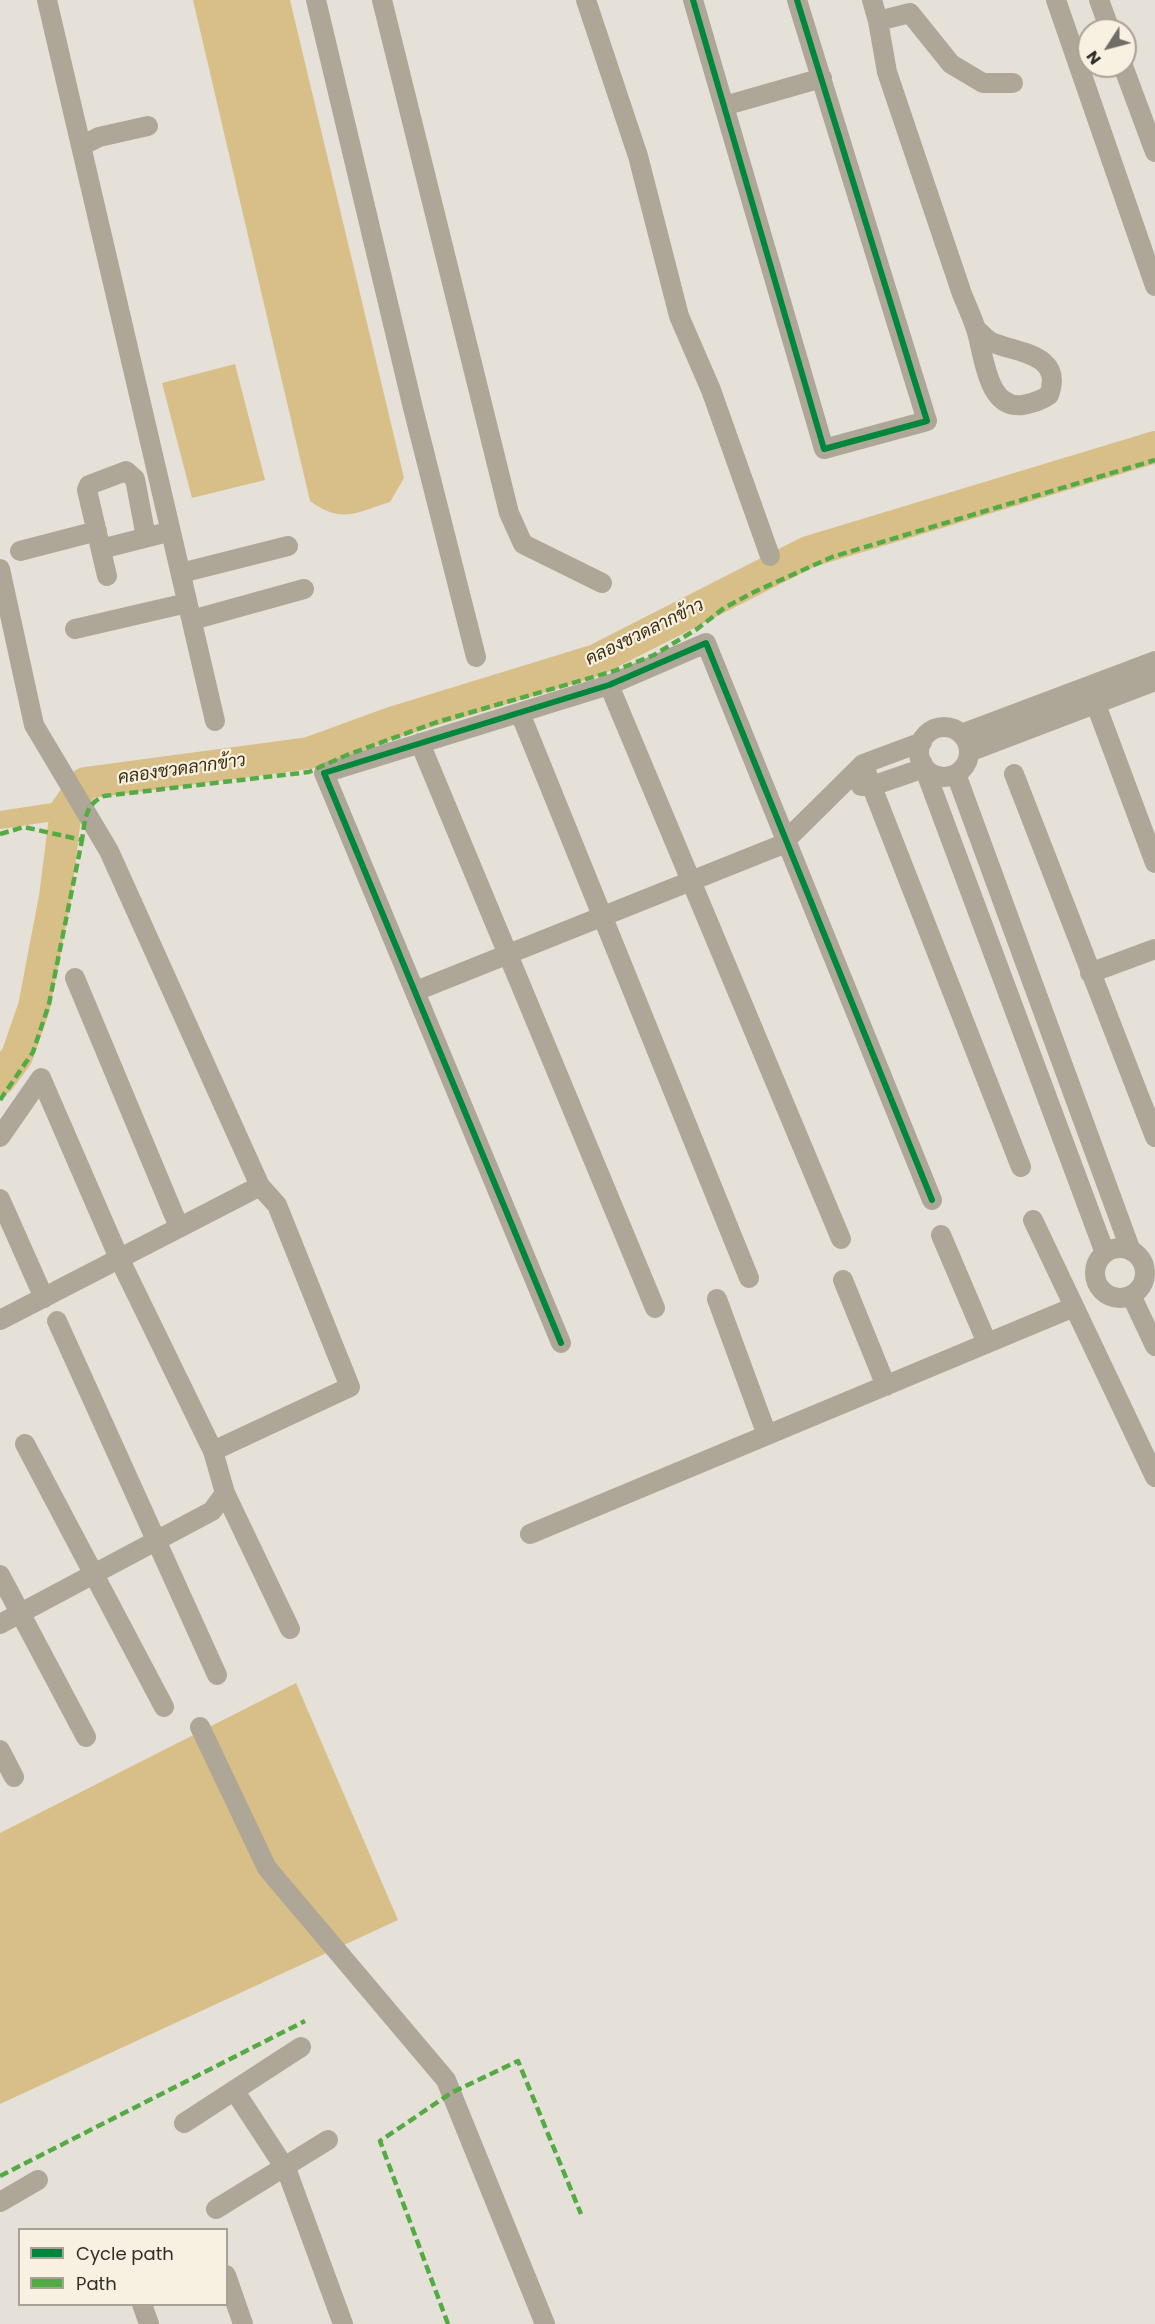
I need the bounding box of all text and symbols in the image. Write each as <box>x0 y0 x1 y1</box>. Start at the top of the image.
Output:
north arrow <box>1077 18 1137 78</box>
text: N <box>1081 46 1107 69</box>
water label: คลองชวดลากข้าว <box>582 595 708 671</box>
water label: คลองชวดลากข้าว <box>117 750 247 790</box>
legend <box>18 2228 228 2306</box>
text: Cycle path <box>76 2241 174 2266</box>
text: Path <box>76 2271 117 2296</box>

